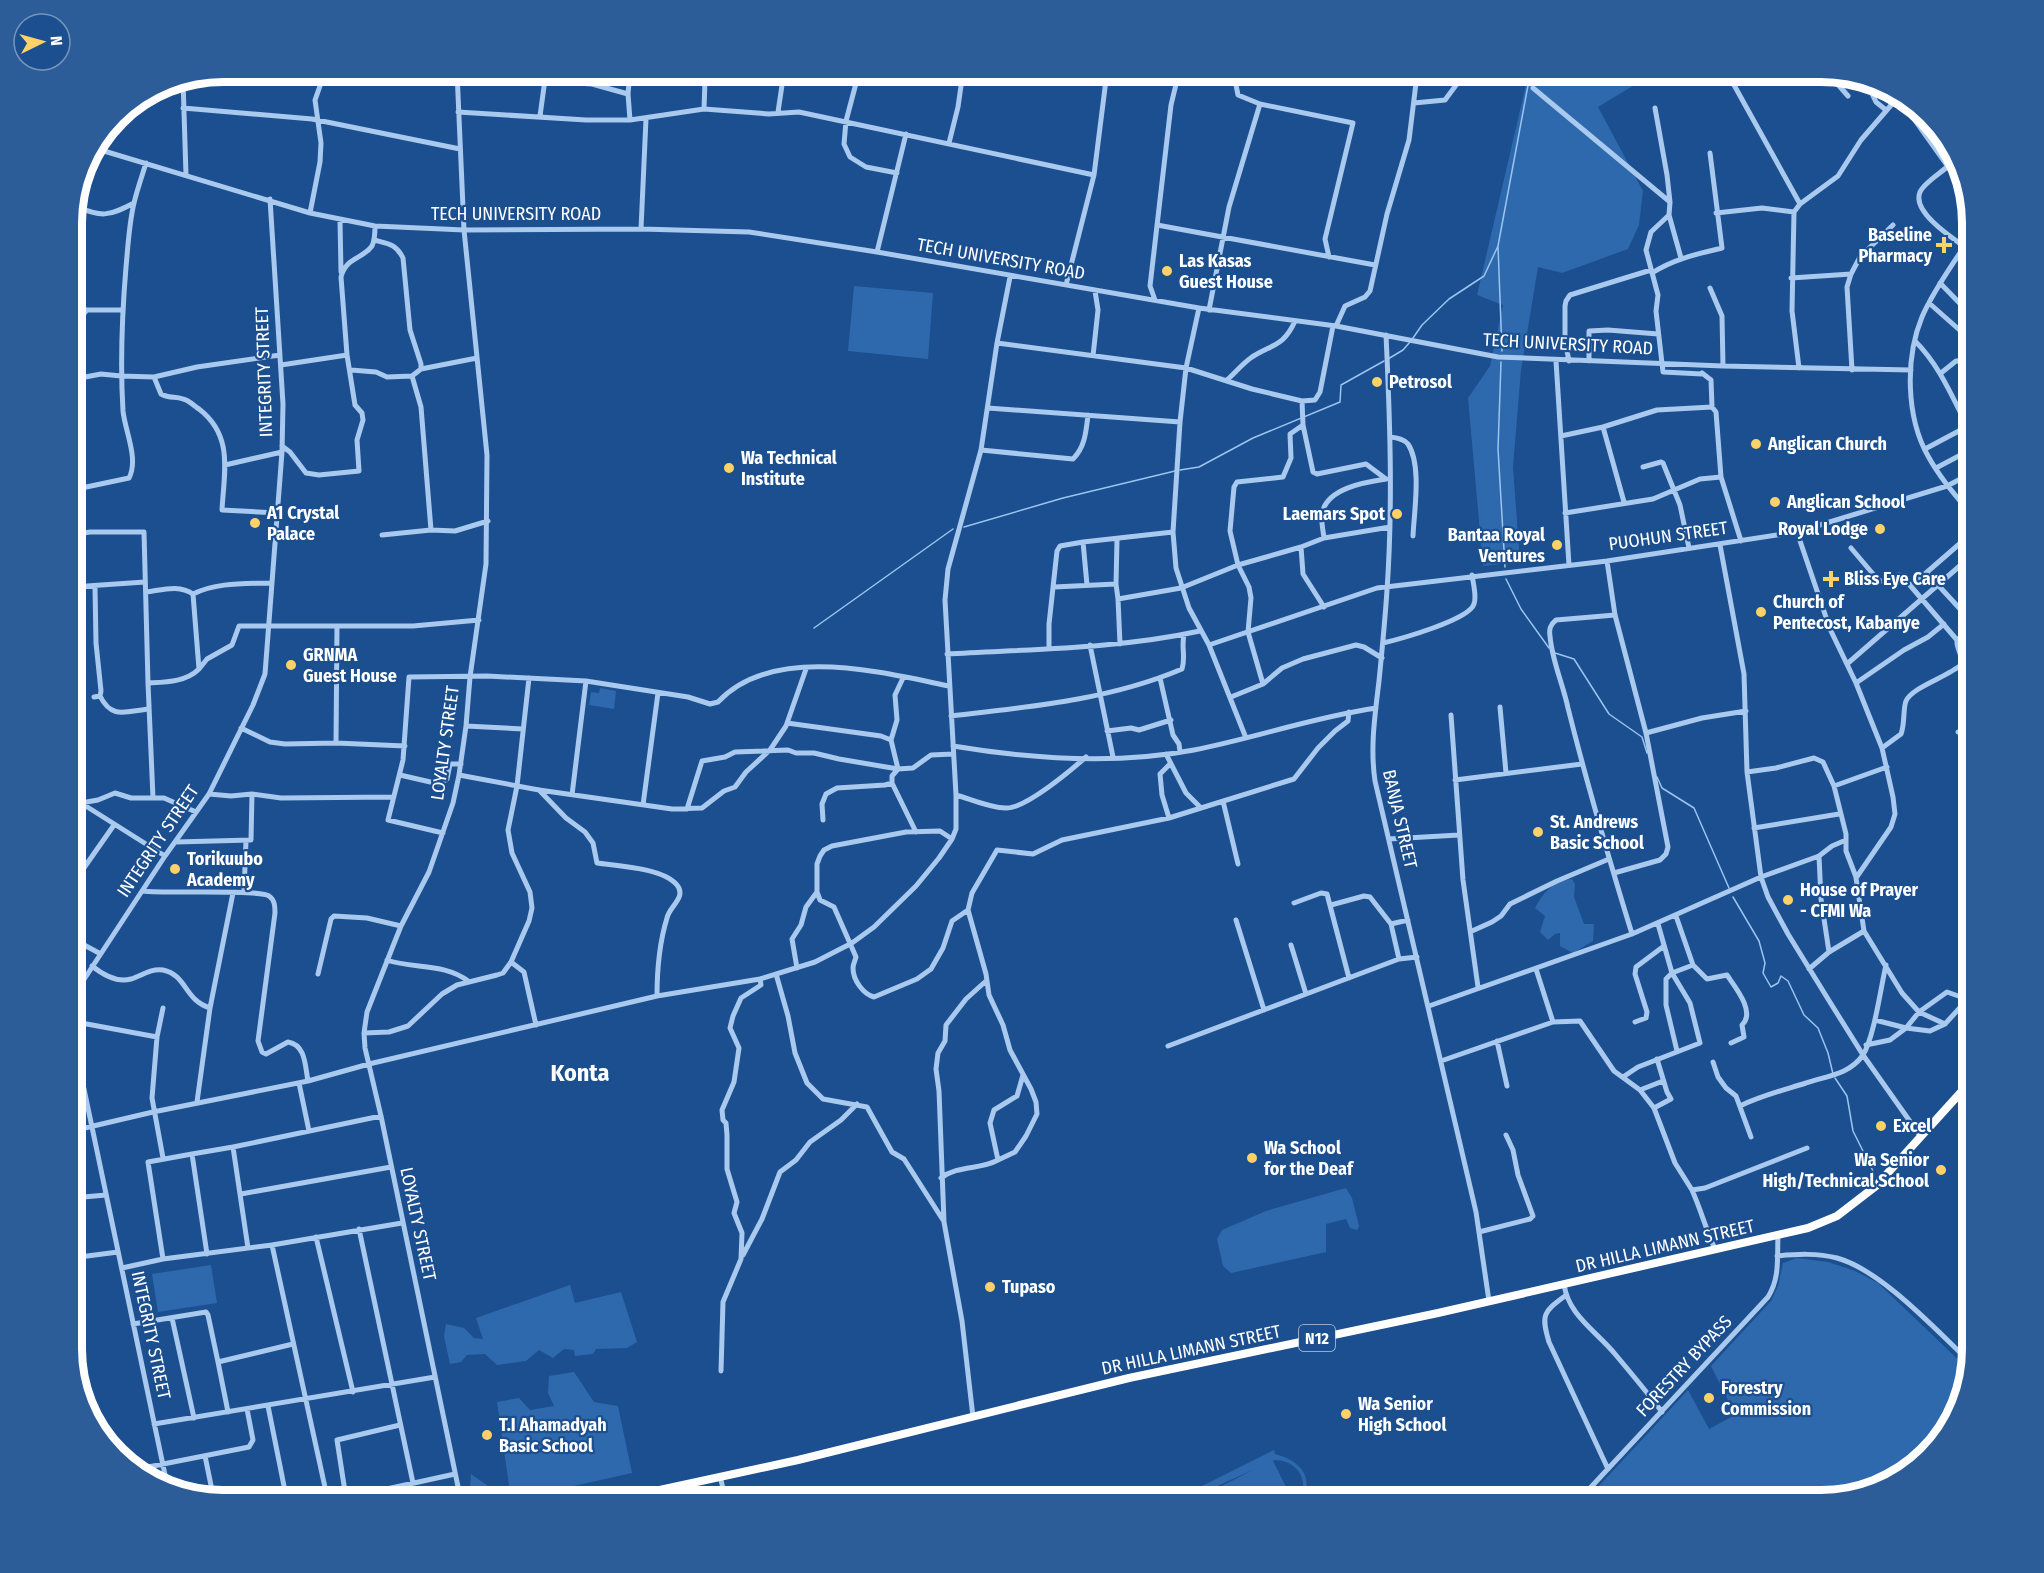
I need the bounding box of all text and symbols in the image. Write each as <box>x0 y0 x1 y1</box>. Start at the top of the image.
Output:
north arrow <box>12 12 72 72</box>
text: N <box>47 35 66 46</box>
street label: TECH UNIVERSITY ROAD <box>431 203 601 225</box>
place label: Baseline Pharmacy <box>1859 224 1932 267</box>
street label: TECH UNIVERSITY ROAD <box>915 233 1087 285</box>
marker: Baseline Pharmacy <box>1937 238 1951 252</box>
place label: Las Kasas Guest House <box>1179 250 1273 293</box>
marker: Las Kasas Guest House <box>1160 264 1174 278</box>
street label: INTEGRITY STREET <box>251 306 277 438</box>
street label: TECH UNIVERSITY ROAD <box>1482 329 1654 359</box>
place label: Petrosol <box>1389 371 1452 393</box>
marker: Petrosol <box>1370 375 1384 389</box>
place label: Anglican Church <box>1767 433 1887 455</box>
marker: Anglican Church <box>1749 437 1763 451</box>
place label: Wa Technical Institute <box>741 447 837 490</box>
marker: Wa Technical Institute <box>722 461 736 475</box>
place label: Anglican School <box>1786 491 1905 513</box>
marker: Anglican School <box>1768 495 1782 509</box>
place label: A1 Crystal Palace <box>266 502 339 545</box>
place label: Laemars Spot <box>1283 503 1386 525</box>
marker: Laemars Spot <box>1390 507 1404 521</box>
marker: A1 Crystal Palace <box>248 516 262 530</box>
street label: PUOHUN STREET <box>1607 517 1730 555</box>
place label: Royal Lodge <box>1778 518 1868 540</box>
marker: Royal Lodge <box>1873 522 1887 536</box>
place label: Bantaa Royal Ventures <box>1448 524 1545 567</box>
marker: Bantaa Royal Ventures <box>1550 538 1564 552</box>
place label: Bliss Eye Care <box>1844 568 1946 590</box>
marker: Bliss Eye Care <box>1822 570 1840 588</box>
place label: Church of Pentecost, Kabanye <box>1773 591 1920 634</box>
marker: Church of Pentecost, Kabanye <box>1754 605 1768 619</box>
place label: GRNMA Guest House <box>303 644 397 687</box>
marker: GRNMA Guest House <box>284 658 298 672</box>
street label: LOYALTY STREET <box>426 684 464 802</box>
street label: BANJA STREET <box>1378 767 1422 871</box>
street label: INTEGRITY STREET <box>112 780 204 901</box>
place label: St. Andrews Basic School <box>1550 811 1644 854</box>
marker: St. Andrews Basic School <box>1531 825 1545 839</box>
place label: Torikuubo Academy <box>186 848 263 891</box>
marker: Torikuubo Academy <box>168 862 182 876</box>
place label: House of Prayer - CFMI Wa <box>1800 879 1919 922</box>
marker: House of Prayer - CFMI Wa <box>1781 893 1795 907</box>
district label: Konta <box>550 1059 610 1087</box>
place label: Excel <box>1893 1115 1931 1137</box>
marker: Excel <box>1874 1119 1888 1133</box>
place label: Wa School for the Deaf <box>1264 1137 1355 1180</box>
place label: Wa Senior High/Technical School <box>1763 1149 1929 1192</box>
marker: Wa School for the Deaf <box>1245 1151 1259 1165</box>
marker: Wa Senior High/Technical School <box>1934 1163 1948 1177</box>
street label: LOYALTY STREET <box>395 1165 441 1283</box>
street label: DR HILLA LIMANN STREET <box>1574 1215 1757 1277</box>
street label: INTEGRITY STREET <box>127 1269 175 1402</box>
place label: Tupaso <box>1002 1276 1056 1298</box>
marker: Tupaso <box>983 1280 997 1294</box>
street label: FORESTRY BYPASS <box>1632 1311 1736 1421</box>
street label: DR HILLA LIMANN STREET <box>1099 1320 1283 1380</box>
road number: N12 <box>1299 1325 1335 1351</box>
place label: Forestry Commission <box>1721 1377 1811 1420</box>
marker: Forestry Commission <box>1702 1391 1716 1405</box>
place label: Wa Senior High School <box>1358 1393 1446 1436</box>
marker: Wa Senior High School <box>1339 1407 1353 1421</box>
place label: T.I Ahamadyah Basic School <box>499 1414 607 1457</box>
marker: T.I Ahamadyah Basic School <box>480 1428 494 1442</box>

